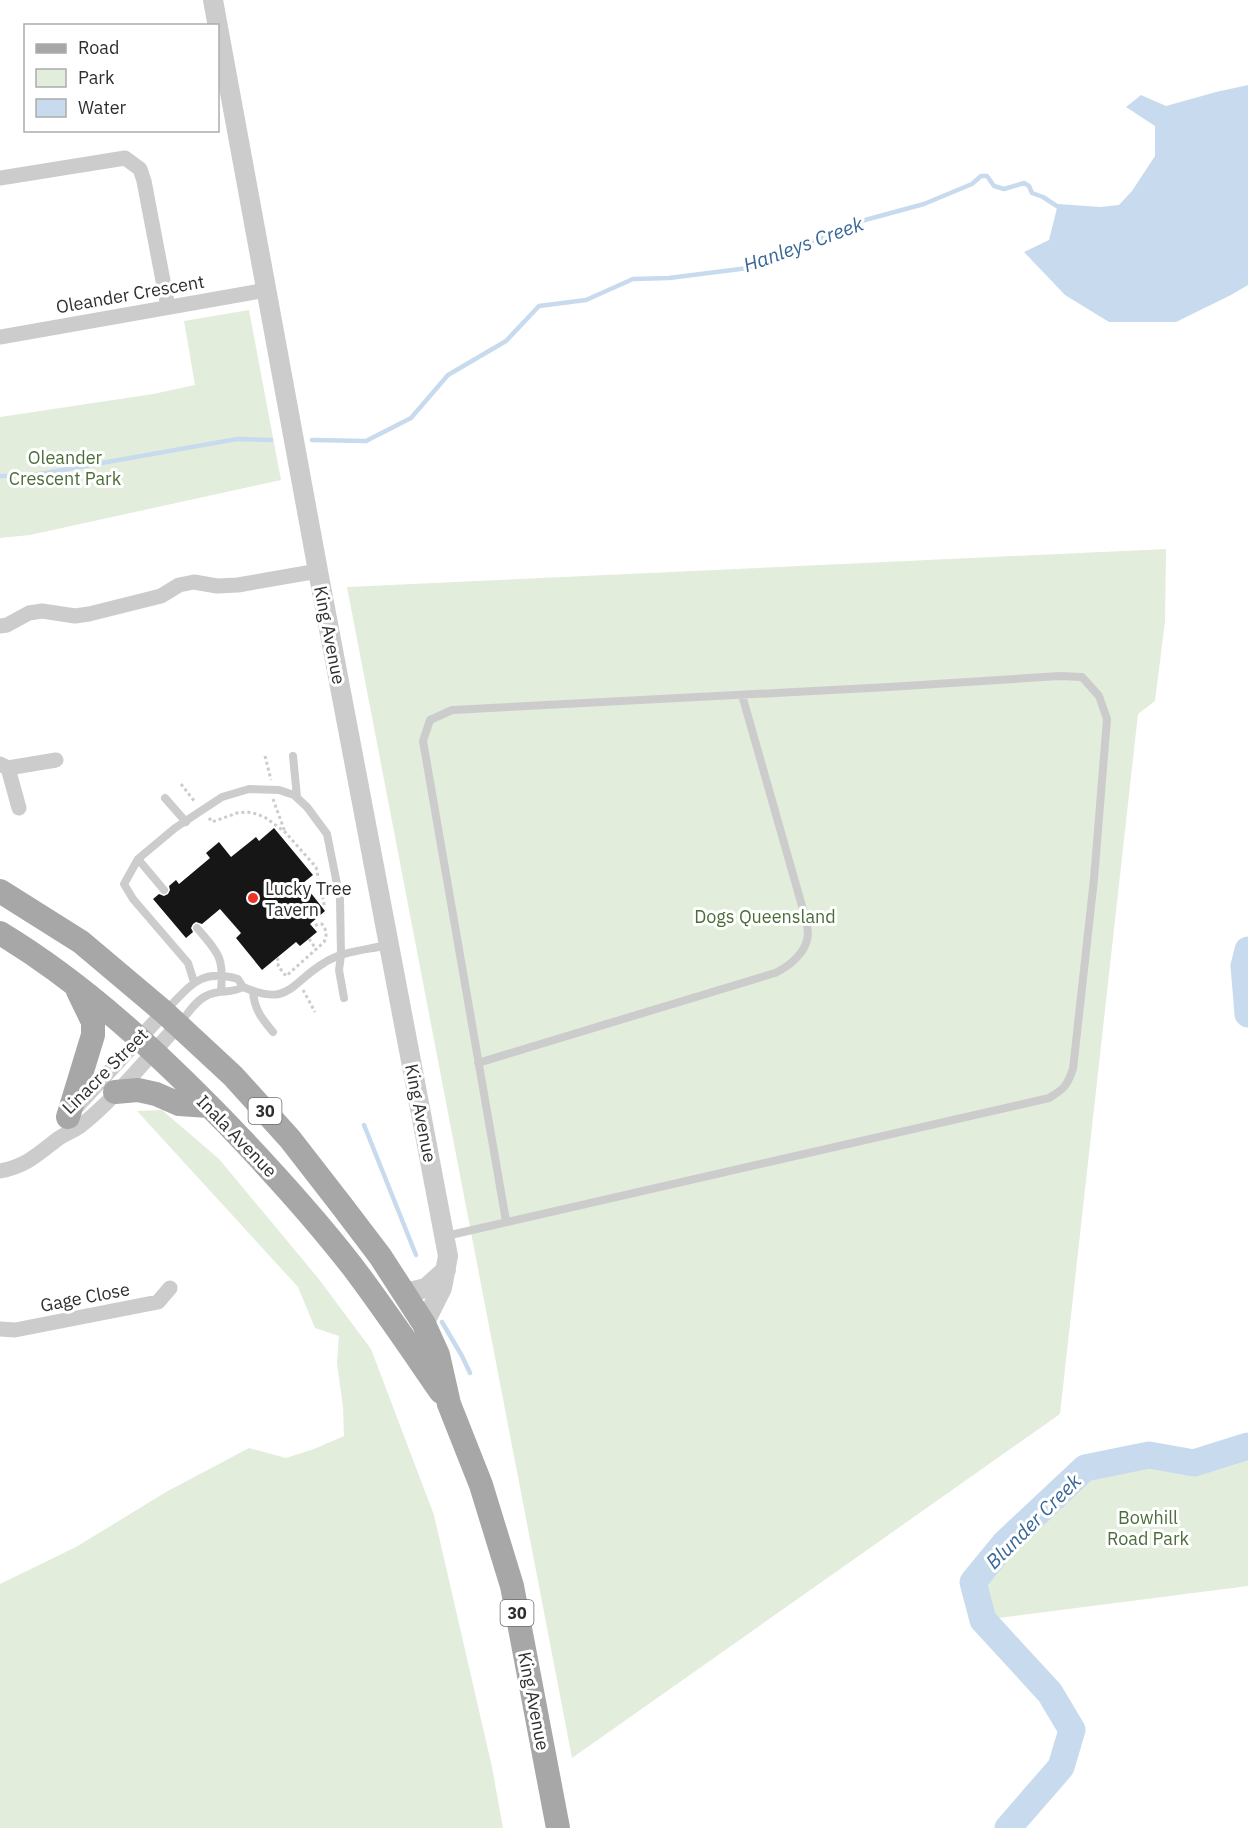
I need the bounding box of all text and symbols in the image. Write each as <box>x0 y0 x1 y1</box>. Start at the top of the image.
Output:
legend <box>24 24 219 132</box>
text: Road <box>78 36 119 59</box>
text: Park <box>78 66 115 89</box>
text: Water <box>78 96 127 119</box>
water label: Hanleys Creek <box>739 210 867 278</box>
street label: Oleander Crescent <box>54 270 206 318</box>
park label: Oleander Crescent Park <box>9 446 122 490</box>
street label: King Avenue <box>309 584 351 686</box>
place label: Lucky Tree Tavern <box>265 877 352 921</box>
marker: Lucky Tree Tavern <box>246 891 260 905</box>
park label: Dogs Queensland <box>694 905 836 928</box>
street label: Linacre Street <box>57 1023 153 1119</box>
street label: King Avenue <box>400 1062 442 1164</box>
street label: Inala Avenue <box>192 1090 282 1182</box>
road number: 30 <box>248 1098 282 1124</box>
street label: Gage Close <box>38 1277 132 1317</box>
water label: Blunder Creek <box>980 1467 1087 1574</box>
park label: Bowhill Road Park <box>1107 1506 1190 1550</box>
road number: 30 <box>500 1600 534 1626</box>
street label: King Avenue <box>513 1650 555 1752</box>

